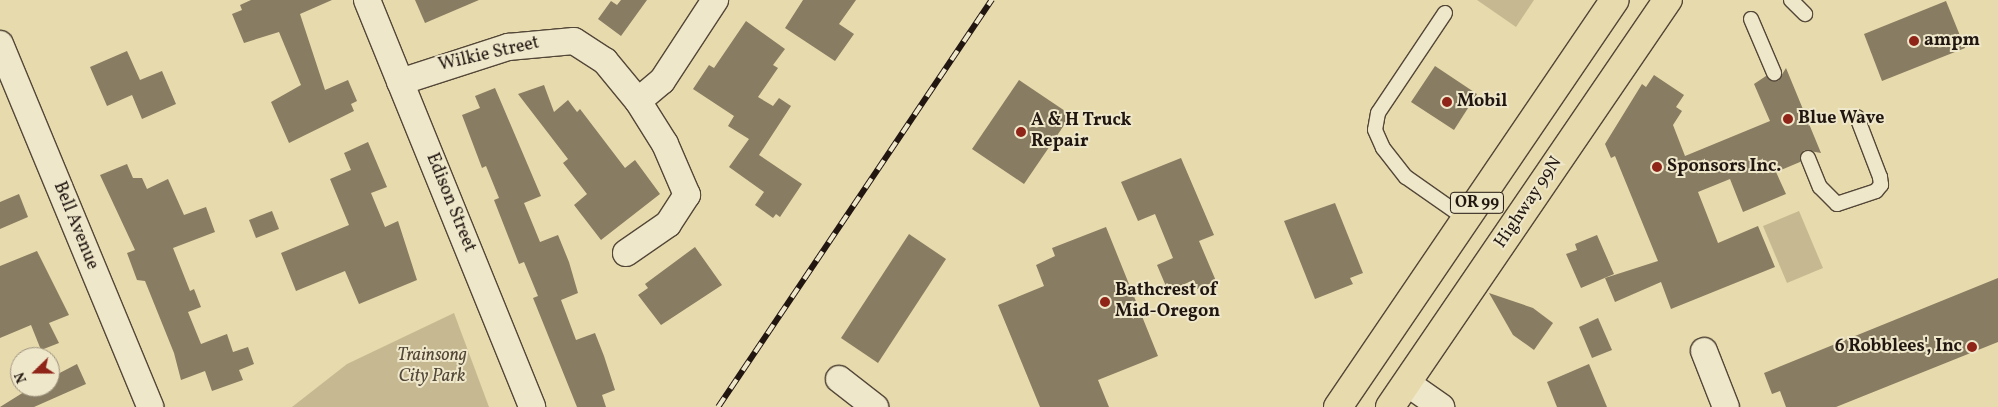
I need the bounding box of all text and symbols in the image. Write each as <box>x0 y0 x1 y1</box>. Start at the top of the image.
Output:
place label: ampm <box>1924 30 1980 52</box>
street label: Wilkie Street <box>436 33 542 77</box>
marker: ampm <box>1908 35 1920 47</box>
place label: Mobil <box>1457 91 1507 113</box>
marker: Mobil <box>1441 96 1453 108</box>
place label: Blue Wave <box>1798 108 1885 130</box>
place label: A & H Truck Repair <box>1031 111 1132 154</box>
marker: Blue Wave <box>1782 113 1794 125</box>
marker: A & H Truck Repair <box>1015 126 1027 138</box>
street label: Edison Street <box>420 150 480 256</box>
street label: Highway 99N <box>1490 153 1568 253</box>
place label: Sponsors Inc. <box>1667 156 1781 178</box>
marker: Sponsors Inc. <box>1651 161 1663 173</box>
street label: Bell Avenue <box>48 179 102 273</box>
road number: OR 99 <box>1450 190 1504 217</box>
place label: Bathcrest of Mid-Oregon <box>1115 281 1220 324</box>
marker: Bathcrest of Mid-Oregon <box>1099 296 1111 308</box>
place label: 6 Robblees', Inc <box>1835 336 1962 358</box>
marker: 6 Robblees', Inc <box>1966 341 1978 353</box>
park label: Trainsong City Park <box>397 346 467 388</box>
north arrow <box>10 347 60 397</box>
text: N <box>11 369 32 386</box>

